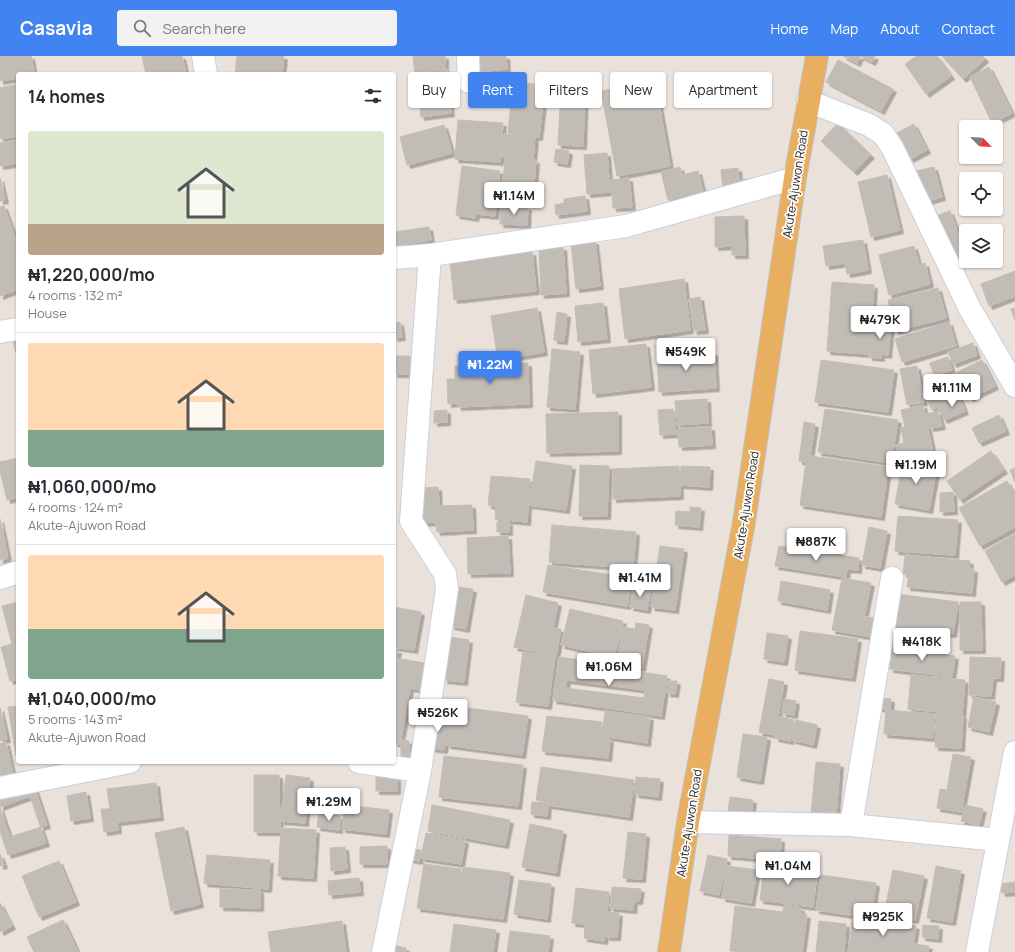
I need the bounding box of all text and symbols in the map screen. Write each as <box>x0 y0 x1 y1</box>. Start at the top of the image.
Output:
search box <box>117 10 397 46</box>
text: Casavia <box>20 15 93 41</box>
icon: search <box>131 17 153 39</box>
text: Search here <box>163 18 246 39</box>
text: Home <box>771 19 808 38</box>
text: Map <box>830 19 858 38</box>
text: About <box>880 19 920 38</box>
text: Contact <box>942 19 995 38</box>
chip: Buy <box>408 72 460 108</box>
chip: Rent <box>468 72 527 108</box>
chip: Filters <box>535 72 602 108</box>
chip: New <box>610 72 666 108</box>
chip: Apartment <box>674 72 772 108</box>
text: 14 homes <box>28 85 105 108</box>
icon: filters <box>362 85 384 107</box>
north arrow <box>959 120 1003 164</box>
map controls <box>959 120 1003 268</box>
street label: Akute-Ajuwon Road <box>778 129 812 239</box>
icon: home <box>170 157 242 229</box>
button: locate <box>959 172 1003 216</box>
pin: ₦1.14M <box>481 182 547 216</box>
text: ₦1.14M <box>493 186 535 204</box>
button: layers <box>959 224 1003 268</box>
text: ₦1,220,000/mo <box>28 263 155 286</box>
text: 4 rooms · 132 m² <box>28 286 123 304</box>
text: House <box>28 304 67 322</box>
pin: ₦479K <box>852 306 908 340</box>
text: ₦479K <box>860 310 900 328</box>
pin: ₦549K <box>658 338 714 372</box>
text: ₦549K <box>665 342 707 360</box>
pin: ₦1.22M <box>457 351 523 385</box>
text: ₦1.22M <box>467 355 513 373</box>
icon: home <box>170 369 242 441</box>
pin: ₦1.11M <box>919 374 985 408</box>
text: ₦1.11M <box>932 378 972 396</box>
street label: Akute-Ajuwon Road <box>729 450 763 560</box>
pin: ₦1.19M <box>883 451 949 485</box>
text: ₦1.19M <box>895 455 937 473</box>
text: ₦1,060,000/mo <box>28 475 156 498</box>
text: 4 rooms · 124 m² <box>28 498 123 516</box>
text: Akute-Ajuwon Road <box>28 516 146 534</box>
pin: ₦887K <box>788 528 844 562</box>
text: ₦887K <box>796 532 836 550</box>
pin: ₦1.41M <box>607 564 673 598</box>
text: ₦1.41M <box>618 568 662 586</box>
icon: home <box>170 581 242 653</box>
pin: ₦418K <box>894 628 950 662</box>
text: ₦418K <box>902 632 942 650</box>
pin: ₦1.06M <box>576 653 642 687</box>
text: ₦1.06M <box>586 657 632 675</box>
text: ₦1,040,000/mo <box>28 687 156 710</box>
pin: ₦526K <box>410 699 466 733</box>
text: ₦526K <box>418 703 458 721</box>
text: 5 rooms · 143 m² <box>28 710 123 728</box>
text: Akute-Ajuwon Road <box>28 728 146 746</box>
street label: Akute-Ajuwon Road <box>672 768 706 878</box>
pin: ₦1.29M <box>296 788 362 822</box>
text: ₦1.29M <box>306 792 352 810</box>
pin: ₦1.04M <box>755 852 821 886</box>
text: ₦1.04M <box>765 856 811 874</box>
pin: ₦925K <box>855 903 911 937</box>
text: ₦925K <box>862 907 904 925</box>

